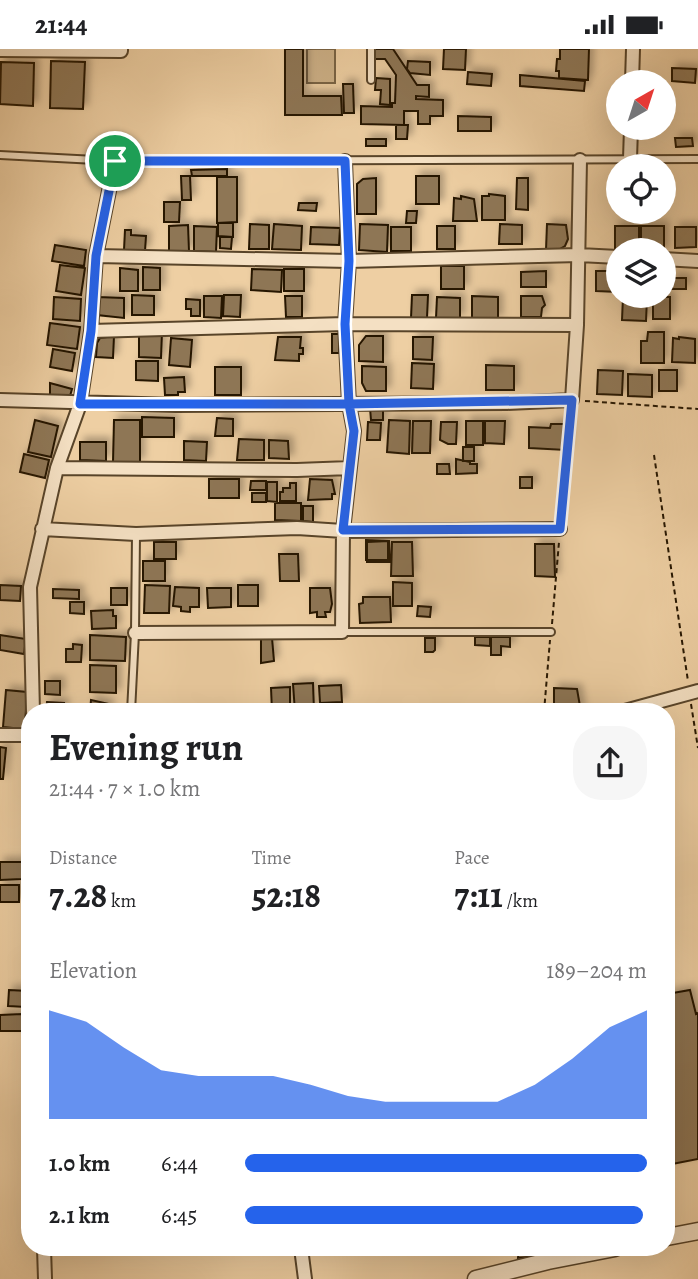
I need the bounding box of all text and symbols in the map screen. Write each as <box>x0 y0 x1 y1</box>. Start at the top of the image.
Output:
text: 21:44 <box>35 7 88 42</box>
north arrow <box>606 70 676 140</box>
map controls <box>606 70 676 308</box>
pin <box>85 131 145 191</box>
icon: arrive <box>96 142 134 180</box>
button: locate <box>606 154 676 224</box>
button: layers <box>606 238 676 308</box>
text: Evening run <box>49 721 243 773</box>
button: share <box>573 726 647 800</box>
text: 21:44 · 7 × 1.0 km <box>49 773 200 804</box>
text: Distance <box>49 845 117 871</box>
text: Time <box>252 845 291 871</box>
text: Pace <box>454 845 490 871</box>
text: 7.28 <box>49 871 107 919</box>
text: 52:18 <box>252 871 321 919</box>
text: 7:11 <box>454 871 503 919</box>
text: km <box>107 888 136 914</box>
text: /km <box>503 888 538 914</box>
text: Elevation <box>49 955 137 986</box>
text: 189–204 m <box>546 955 647 986</box>
text: 1.0 km <box>49 1148 110 1179</box>
text: 6:44 <box>161 1148 198 1179</box>
text: 2.1 km <box>49 1200 110 1231</box>
text: 6:45 <box>161 1200 197 1231</box>

